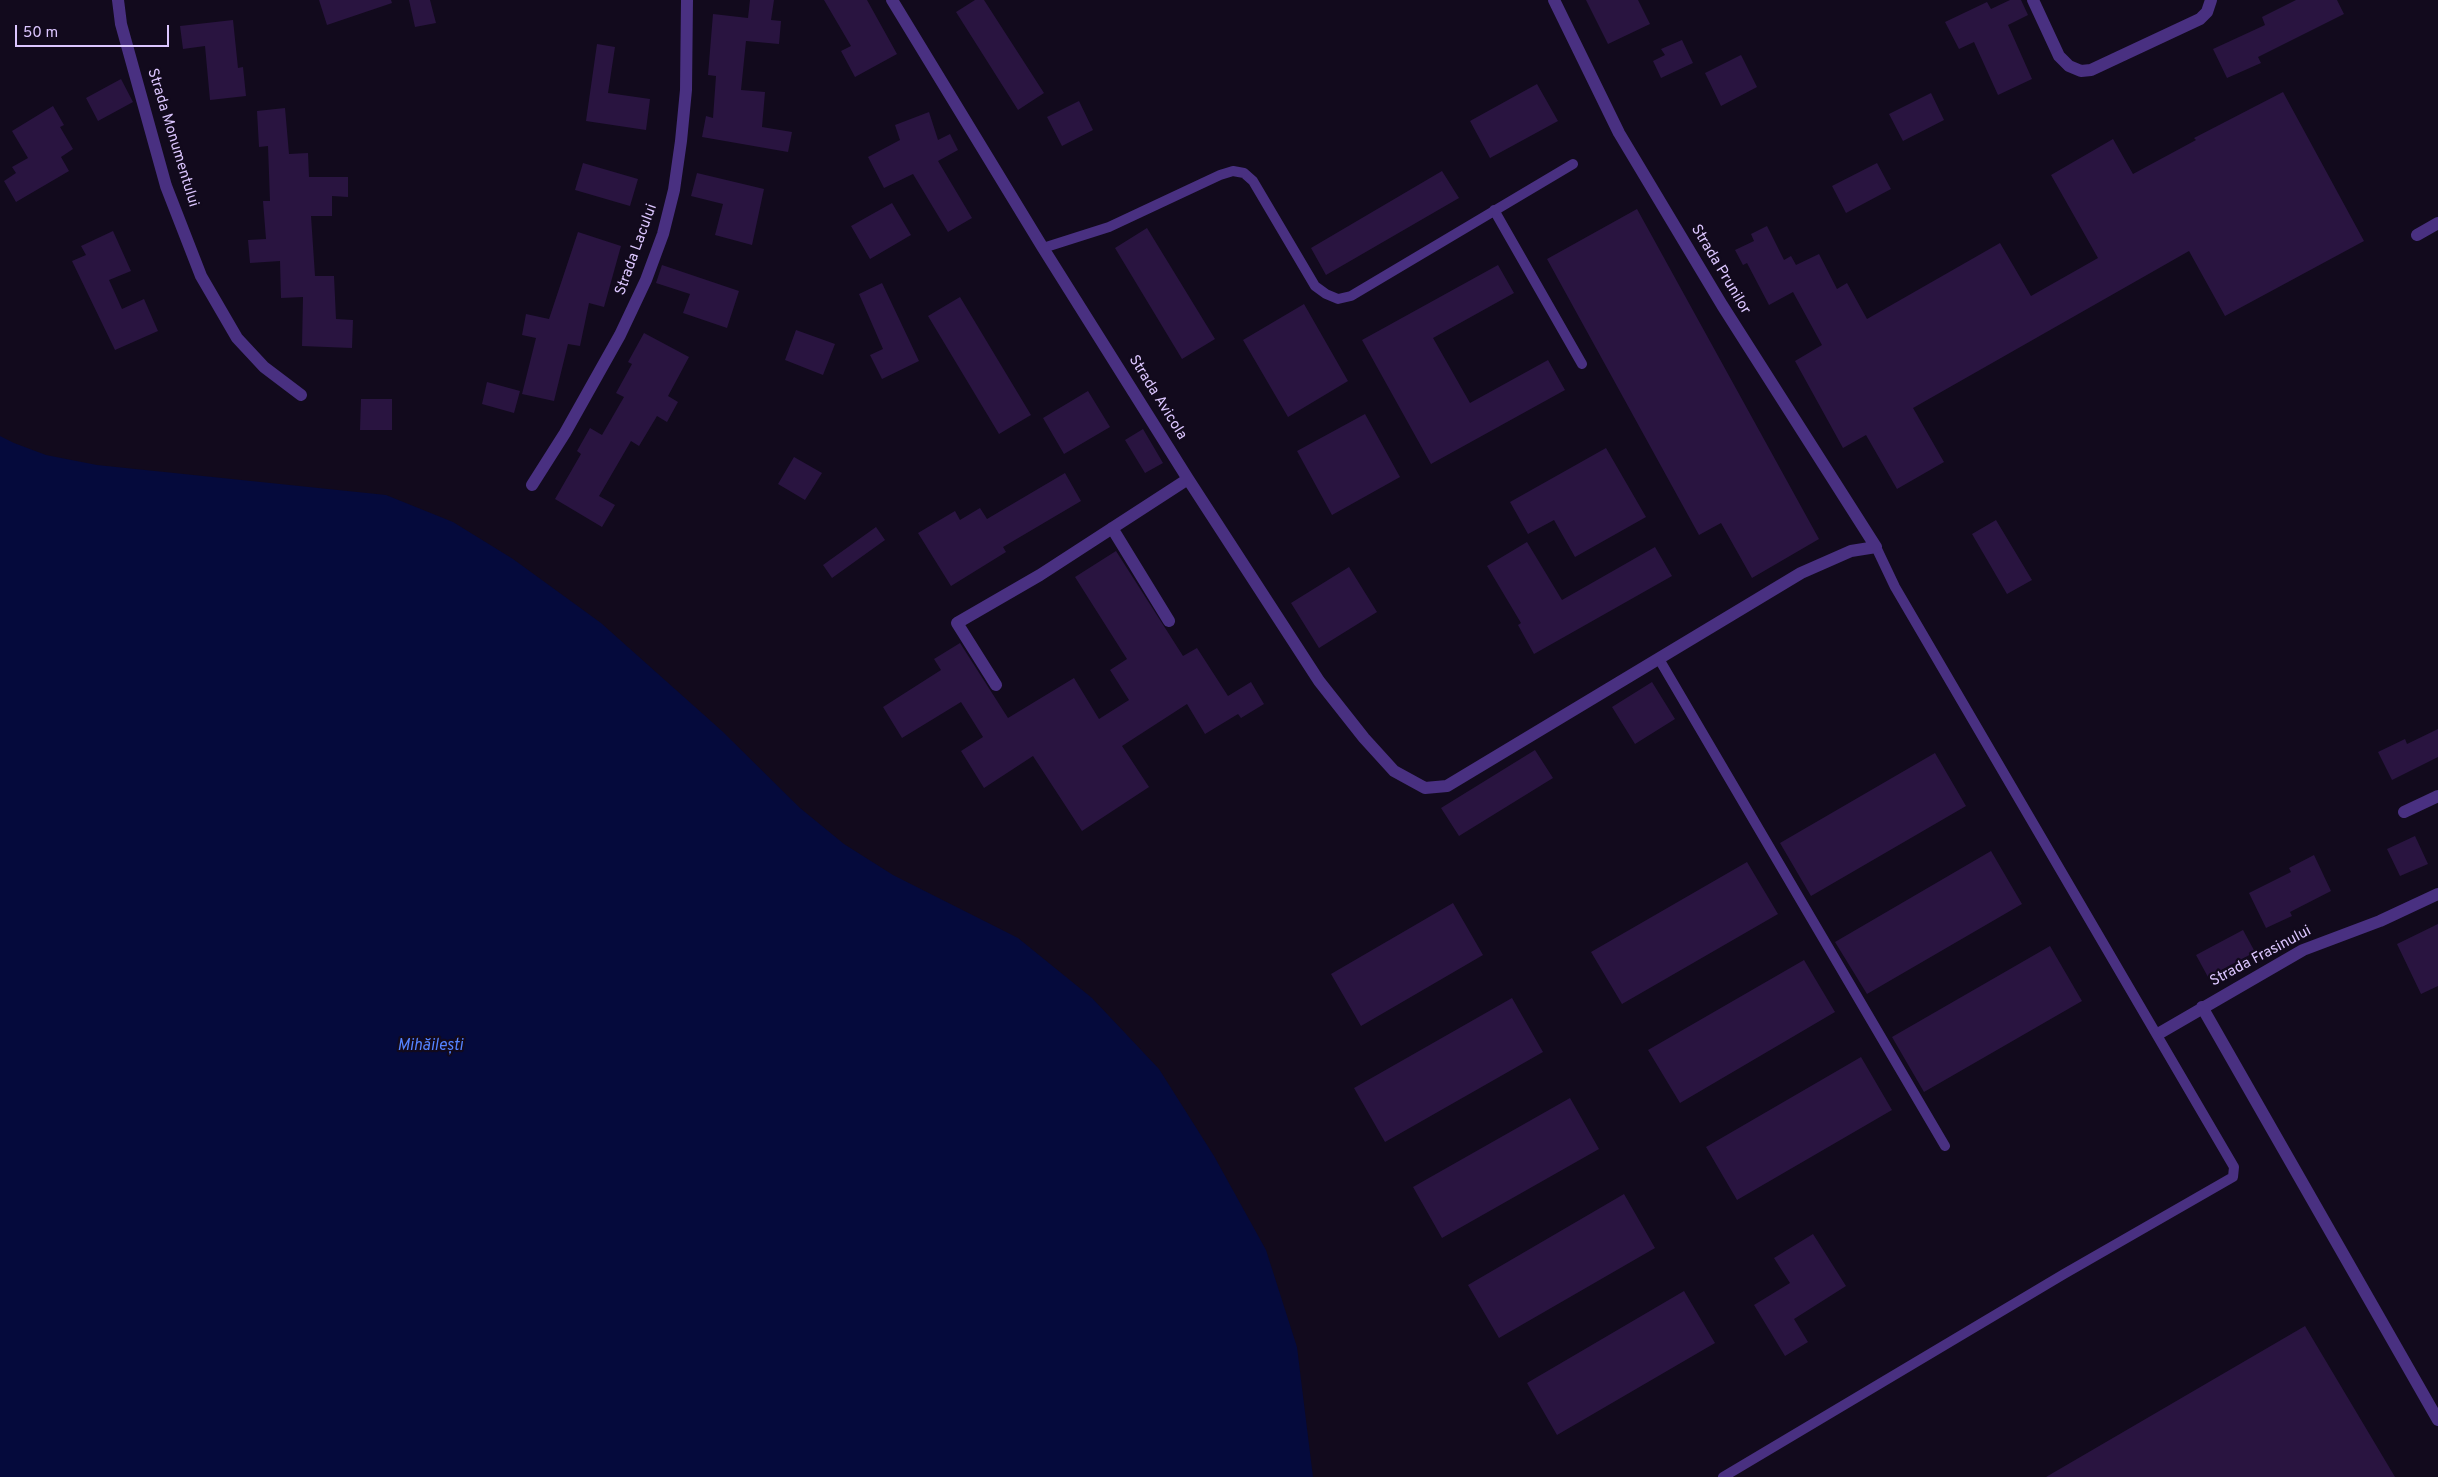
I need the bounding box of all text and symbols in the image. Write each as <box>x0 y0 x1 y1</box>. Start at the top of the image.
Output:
scale bar <box>18 15 171 47</box>
text: 50 m <box>23 24 58 43</box>
street label: Strada Monumentului <box>142 66 202 210</box>
street label: Strada Lacului <box>612 202 662 298</box>
street label: Strada Prunilor <box>1686 222 1754 318</box>
street label: Strada Avicola <box>1124 352 1190 444</box>
street label: Strada Frasinului <box>2207 923 2315 991</box>
water label: Mihăilești <box>397 1037 463 1057</box>

